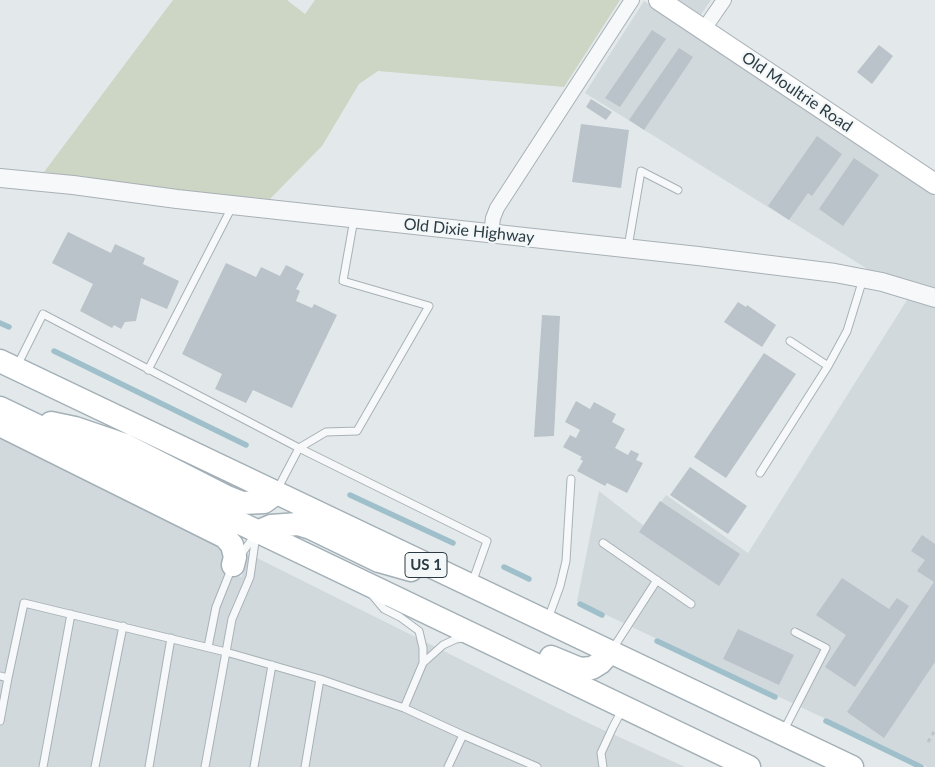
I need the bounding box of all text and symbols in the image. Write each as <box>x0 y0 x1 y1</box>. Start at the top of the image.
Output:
street label: Old Moultrie Road <box>738 48 856 136</box>
street label: Old Dixie Highway <box>403 215 535 247</box>
road number: US 1 <box>405 552 447 578</box>

